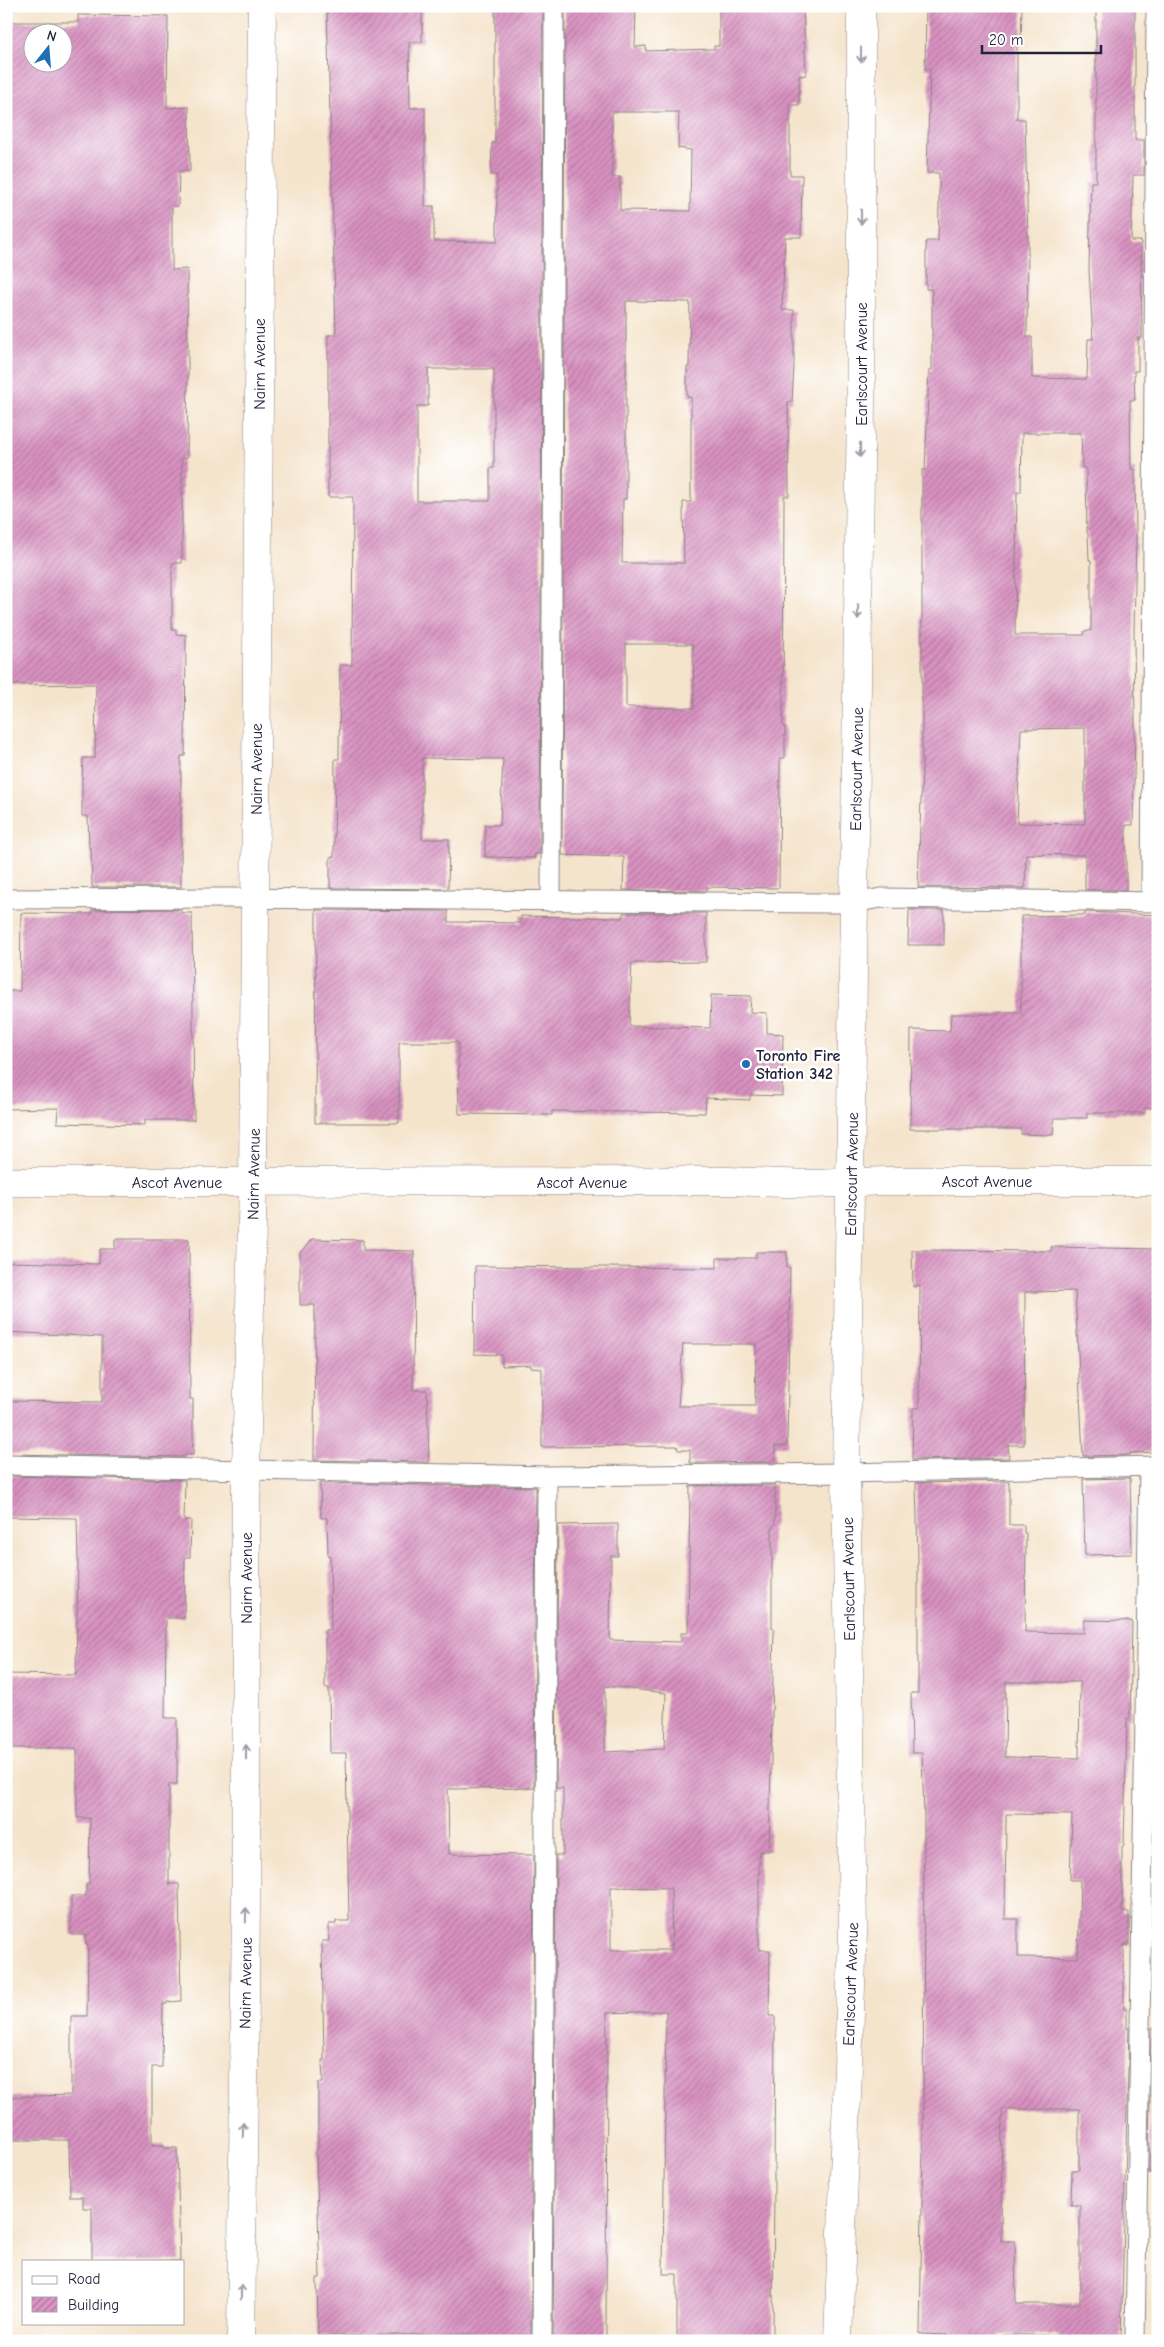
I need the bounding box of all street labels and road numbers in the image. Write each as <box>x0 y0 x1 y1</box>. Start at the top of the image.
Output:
street label: Earlscourt Avenue <box>853 302 871 426</box>
street label: Nairn Avenue <box>251 318 269 410</box>
street label: Earlscourt Avenue <box>847 707 867 831</box>
street label: Nairn Avenue <box>248 723 266 815</box>
street label: Earlscourt Avenue <box>842 1112 862 1236</box>
street label: Nairn Avenue <box>244 1128 264 1220</box>
street label: Ascot Avenue <box>942 1173 1032 1191</box>
street label: Ascot Avenue <box>132 1174 222 1192</box>
street label: Ascot Avenue <box>537 1174 627 1192</box>
street label: Earlscourt Avenue <box>839 1517 859 1641</box>
street label: Nairn Avenue <box>238 1532 256 1624</box>
street label: Earlscourt Avenue <box>840 1922 862 2046</box>
street label: Nairn Avenue <box>236 1937 256 2029</box>

